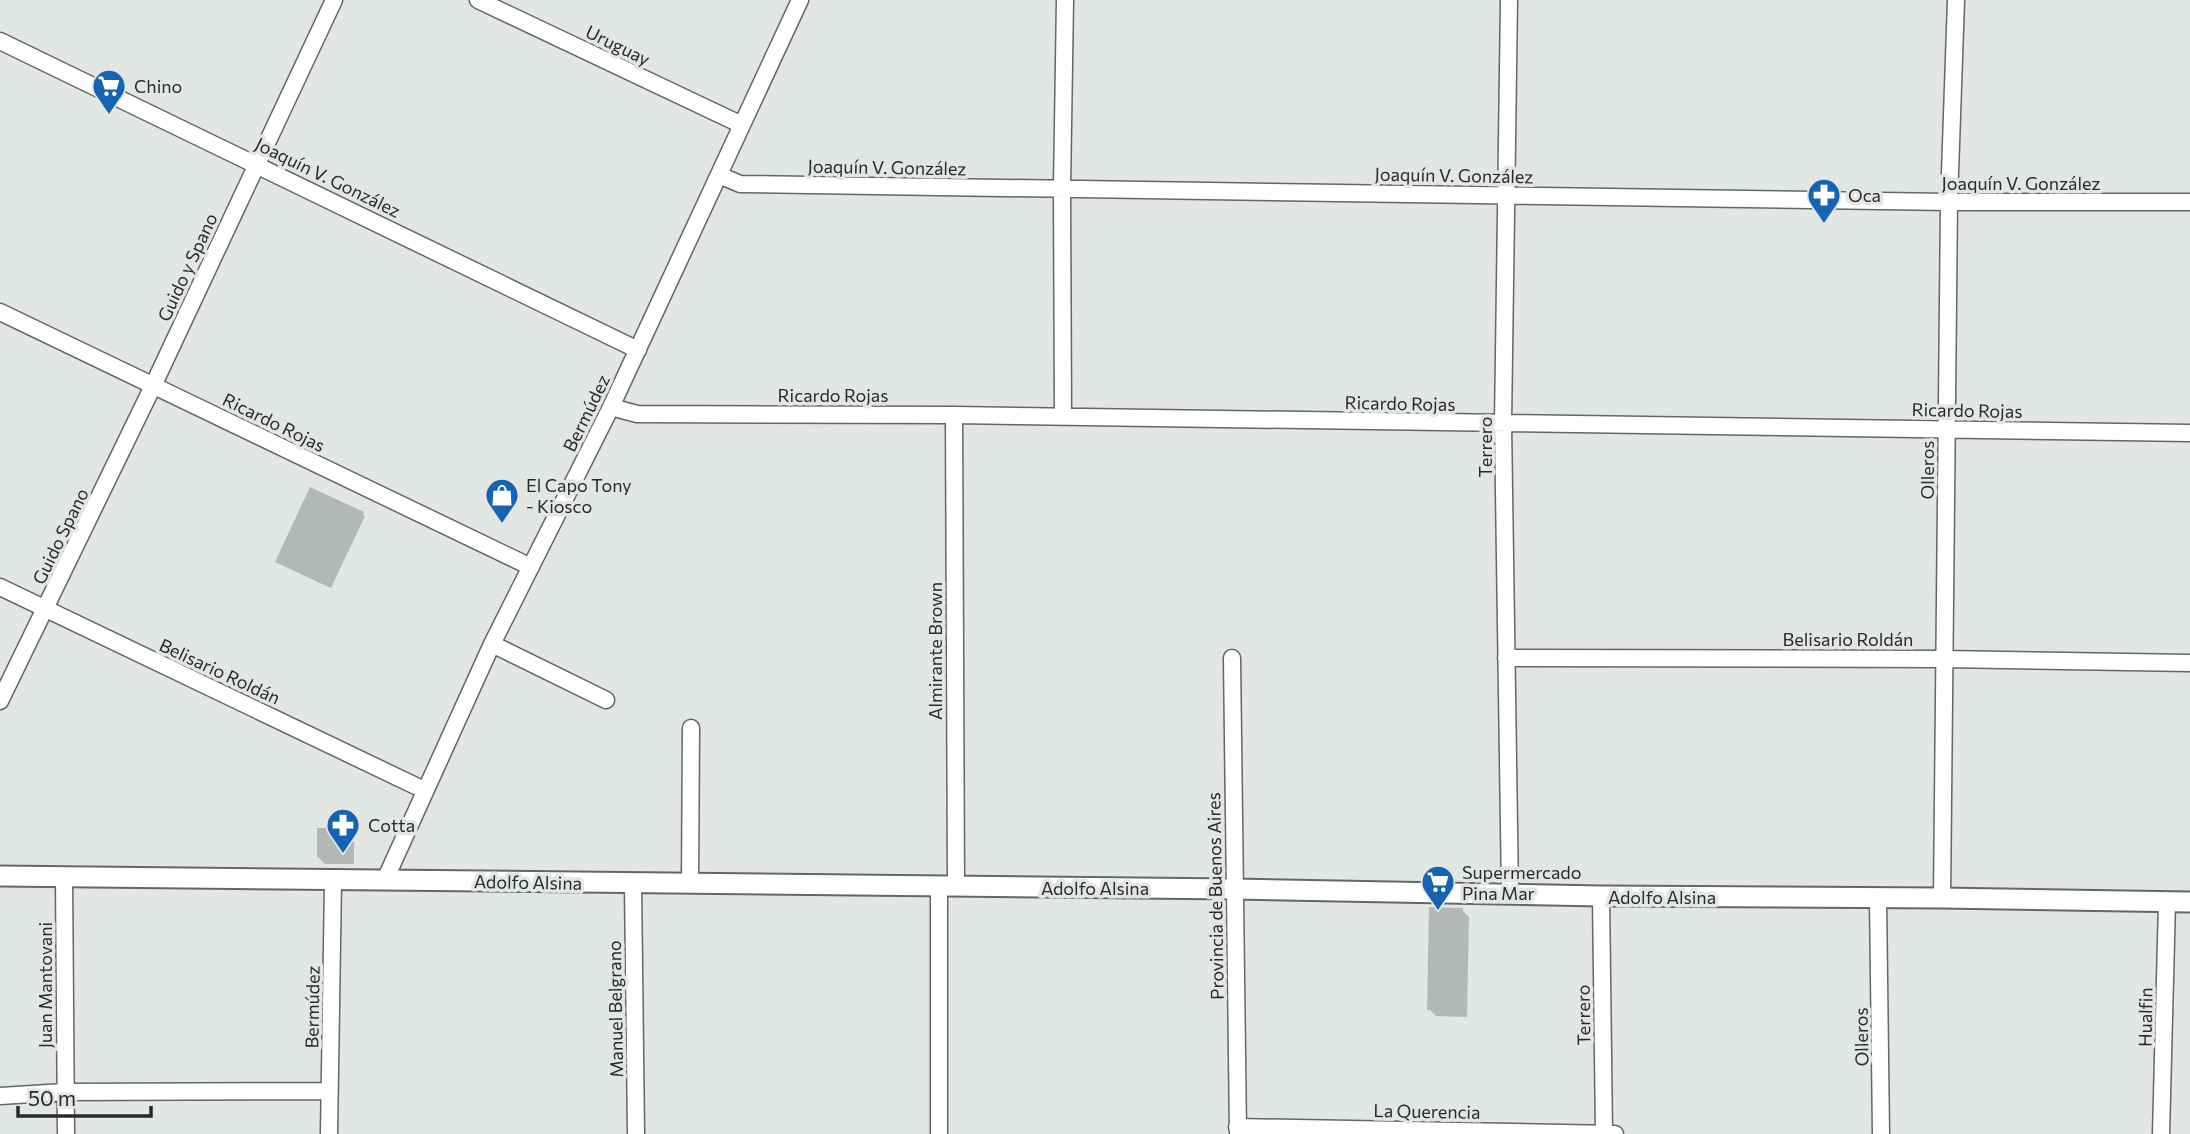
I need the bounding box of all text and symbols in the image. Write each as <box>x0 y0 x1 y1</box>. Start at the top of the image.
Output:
street label: Uruguay <box>582 20 654 70</box>
supermarket icon: Chino <box>90 67 128 116</box>
place label: Chino <box>134 75 182 97</box>
street label: Joaquín V. González <box>252 132 404 222</box>
street label: Joaquín V. González <box>807 155 967 179</box>
street label: Joaquín V. González <box>1374 163 1534 187</box>
street label: Joaquín V. González <box>1942 172 2100 194</box>
pharmacy icon: Oca <box>1805 176 1843 225</box>
place label: Oca <box>1848 184 1881 206</box>
street label: Guido y Spano <box>152 209 222 325</box>
street label: Bermúdez <box>558 371 614 455</box>
street label: Ricardo Rojas <box>778 384 888 406</box>
street label: Ricardo Rojas <box>219 388 329 456</box>
street label: Ricardo Rojas <box>1344 391 1456 415</box>
street label: Ricardo Rojas <box>1911 398 2023 422</box>
street label: Terrero <box>1474 417 1496 477</box>
street label: Olleros <box>1916 441 1938 500</box>
place label: El Capo Tony - Kiosco <box>526 474 632 517</box>
shop icon: El Capo Tony - Kiosco <box>483 476 521 525</box>
street label: Guido Spano <box>27 484 93 588</box>
street label: Almirante Brown <box>924 582 946 720</box>
street label: Belisario Roldán <box>1783 628 1913 650</box>
street label: Belisario Roldán <box>156 633 284 709</box>
street label: Provincia de Buenos Aires <box>1202 792 1228 1000</box>
pharmacy icon: Cotta <box>324 806 362 855</box>
place label: Cotta <box>368 814 415 836</box>
place label: Supermercado Pina Mar <box>1462 861 1582 904</box>
supermarket icon: Supermercado Pina Mar <box>1419 863 1457 912</box>
street label: Adolfo Alsina <box>474 870 582 894</box>
street label: Adolfo Alsina <box>1041 877 1149 899</box>
street label: Adolfo Alsina <box>1608 886 1716 908</box>
street label: Juan Mantovani <box>34 922 56 1048</box>
street label: Manuel Belgrano <box>603 940 627 1078</box>
street label: Bermúdez <box>300 965 324 1049</box>
street label: Terrero <box>1571 984 1595 1046</box>
street label: Hualfin <box>2133 987 2157 1047</box>
street label: Olleros <box>1849 1007 1873 1067</box>
scale bar <box>18 1074 150 1118</box>
text: 50 m <box>28 1085 76 1110</box>
street label: La Querencia <box>1373 1099 1481 1123</box>

